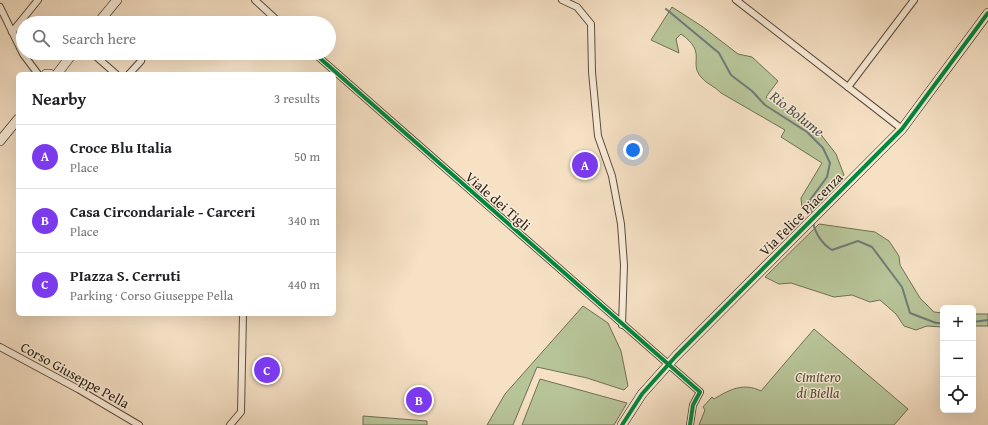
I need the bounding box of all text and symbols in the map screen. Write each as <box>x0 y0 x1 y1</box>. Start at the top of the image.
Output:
search box <box>16 16 336 60</box>
icon: search <box>30 27 52 49</box>
text: Search here <box>62 28 136 49</box>
water label: Rio Bolume <box>765 85 829 142</box>
text: Nearby <box>32 86 86 111</box>
text: 3 results <box>274 89 320 108</box>
text: Croce Blu Italia <box>70 137 172 158</box>
your location <box>623 140 643 160</box>
text: A <box>41 147 49 166</box>
text: 50 m <box>294 147 320 166</box>
pin: A <box>572 150 598 180</box>
text: Place <box>70 158 99 177</box>
street label: Viale dei Tigli <box>461 167 535 235</box>
street label: Via Felice Piacenza <box>755 167 848 260</box>
text: Casa Circondariale - Carceri <box>70 201 255 222</box>
text: B <box>41 211 49 230</box>
text: 340 m <box>288 211 320 230</box>
text: Place <box>70 222 99 241</box>
text: PIazza S. Cerruti <box>70 265 181 286</box>
text: C <box>41 275 49 294</box>
text: 440 m <box>288 275 320 294</box>
text: Parking · Corso Giuseppe Pella <box>70 286 233 305</box>
map controls <box>940 305 976 413</box>
button: + <box>940 305 976 341</box>
street label: Corso Giuseppe Pella <box>17 337 133 413</box>
button: − <box>940 341 976 377</box>
pin: C <box>254 355 280 385</box>
park label: Cimitero di Biella <box>795 367 841 403</box>
button: locate <box>940 377 976 413</box>
pin: B <box>406 385 432 415</box>

